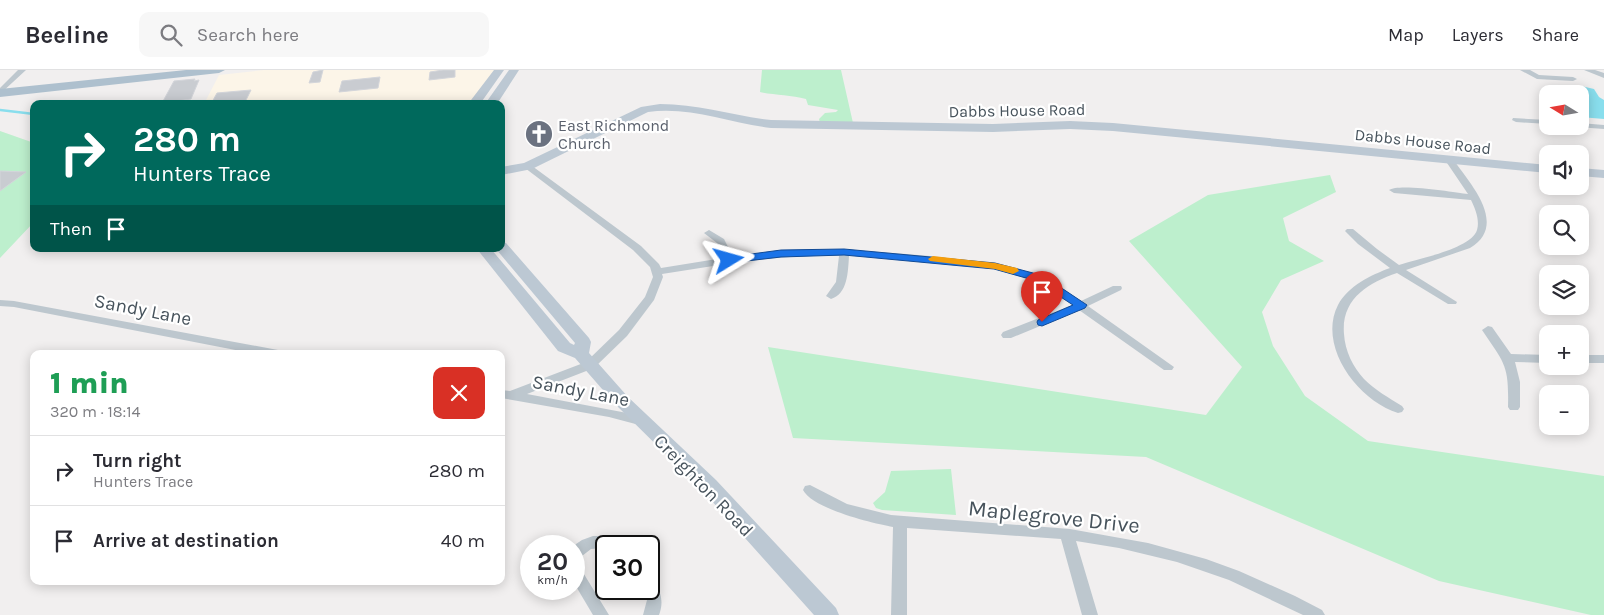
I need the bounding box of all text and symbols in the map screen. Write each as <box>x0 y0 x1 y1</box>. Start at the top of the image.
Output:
search box <box>139 12 489 57</box>
text: Beeline <box>25 21 109 49</box>
icon: search <box>157 21 185 49</box>
text: Search here <box>197 24 299 46</box>
text: Map <box>1388 24 1424 46</box>
text: Layers <box>1452 24 1504 46</box>
text: Share <box>1532 24 1579 46</box>
north arrow <box>1539 85 1589 135</box>
map controls <box>1539 85 1589 435</box>
street label: Dabbs House Road <box>948 100 1086 121</box>
place label: East Richmond Church <box>558 116 669 153</box>
text: 280 m <box>133 119 241 160</box>
church icon: East Richmond Church <box>524 119 554 149</box>
icon: right <box>50 120 115 185</box>
street label: Dabbs House Road <box>1354 125 1492 158</box>
button: sound <box>1539 145 1589 195</box>
text: Hunters Trace <box>133 161 271 187</box>
button: search <box>1539 205 1589 255</box>
icon: arrive <box>102 215 130 243</box>
text: Then <box>50 218 92 240</box>
position arrow <box>702 233 754 285</box>
button: layers <box>1539 265 1589 315</box>
pin <box>1021 271 1063 322</box>
icon: arrive <box>1028 278 1056 306</box>
street label: Sandy Lane <box>92 290 193 330</box>
button: + <box>1539 325 1589 375</box>
text: 1 min <box>50 365 129 401</box>
button: close <box>433 367 485 419</box>
street label: Sandy Lane <box>530 371 631 411</box>
button: − <box>1539 385 1589 435</box>
text: 320 m · 18:14 <box>50 402 140 421</box>
street label: Creighton Road <box>649 430 758 541</box>
text: Turn right <box>93 450 182 472</box>
icon: right <box>50 457 78 485</box>
text: 280 m <box>429 460 485 482</box>
text: Hunters Trace <box>93 472 193 491</box>
street label: Maplegrove Drive <box>967 495 1141 539</box>
icon: arrive <box>50 527 78 555</box>
text: Arrive at destination <box>93 530 279 552</box>
text: 40 m <box>441 530 485 552</box>
speed limit sign: 30 <box>595 535 660 600</box>
text: 20 <box>537 547 568 576</box>
text: km/h <box>537 573 568 587</box>

